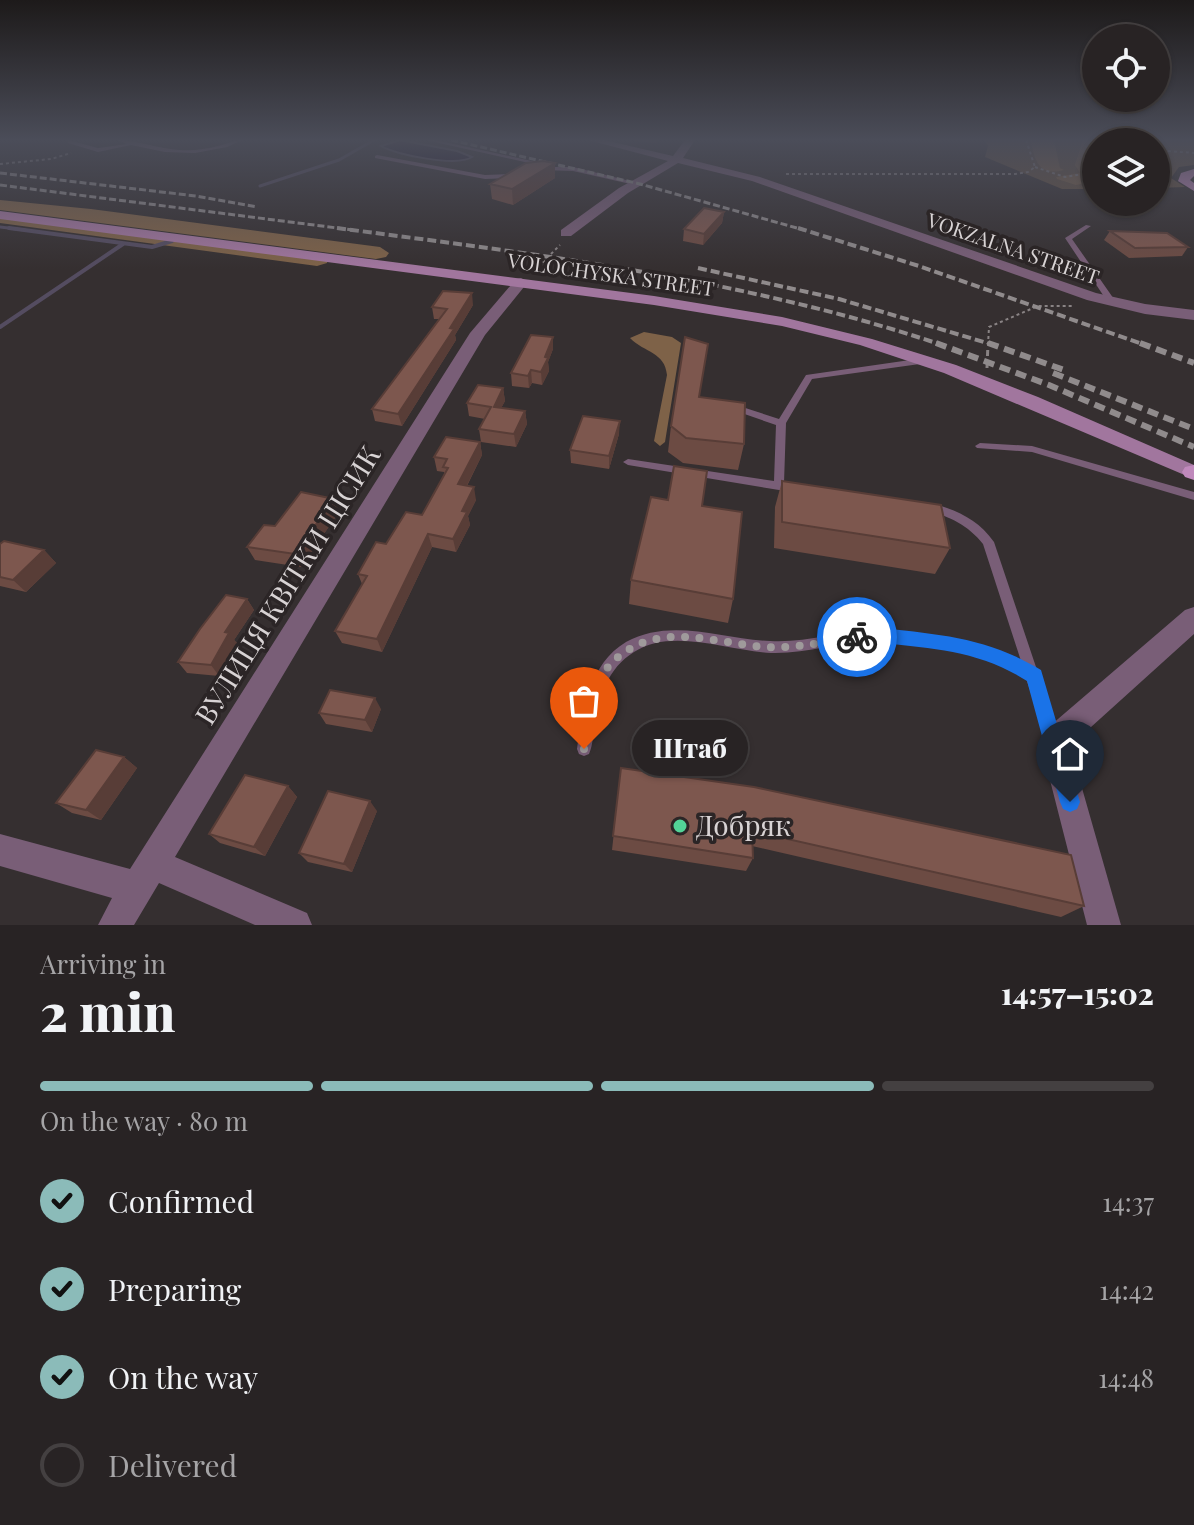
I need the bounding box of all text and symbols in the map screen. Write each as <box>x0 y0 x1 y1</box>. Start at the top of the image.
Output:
map controls <box>1082 24 1170 216</box>
button: locate <box>1082 24 1170 112</box>
button: layers <box>1082 128 1170 216</box>
street label: VOKZALNA STREET <box>923 205 1103 290</box>
street label: VOLOCHYSKA STREET <box>505 245 716 301</box>
street label: ВУЛИЦЯ КВІТКИ ЦІСИК <box>186 438 388 731</box>
courier <box>817 597 897 677</box>
icon: bike <box>835 615 879 659</box>
pin <box>550 667 618 749</box>
icon: bag <box>562 679 606 723</box>
pin <box>1036 720 1104 802</box>
callout: Штаб <box>632 721 748 777</box>
text: Штаб <box>653 730 727 765</box>
icon: home <box>1048 732 1092 776</box>
place label: Добряк <box>696 806 791 843</box>
marker: Добряк <box>671 817 689 835</box>
text: Arriving in <box>40 946 166 981</box>
text: 14:57–15:02 <box>1001 973 1154 1013</box>
text: 2 min <box>40 976 175 1045</box>
text: On the way · 80 m <box>40 1103 248 1138</box>
icon: check <box>40 1179 84 1223</box>
text: Confirmed <box>108 1181 254 1221</box>
text: 14:37 <box>1102 1184 1154 1219</box>
icon: check <box>40 1267 84 1311</box>
text: Preparing <box>108 1269 241 1309</box>
text: 14:42 <box>1099 1272 1154 1307</box>
icon: check <box>40 1355 84 1399</box>
text: On the way <box>108 1357 258 1397</box>
text: 14:48 <box>1098 1360 1154 1395</box>
text: Delivered <box>108 1445 237 1485</box>

